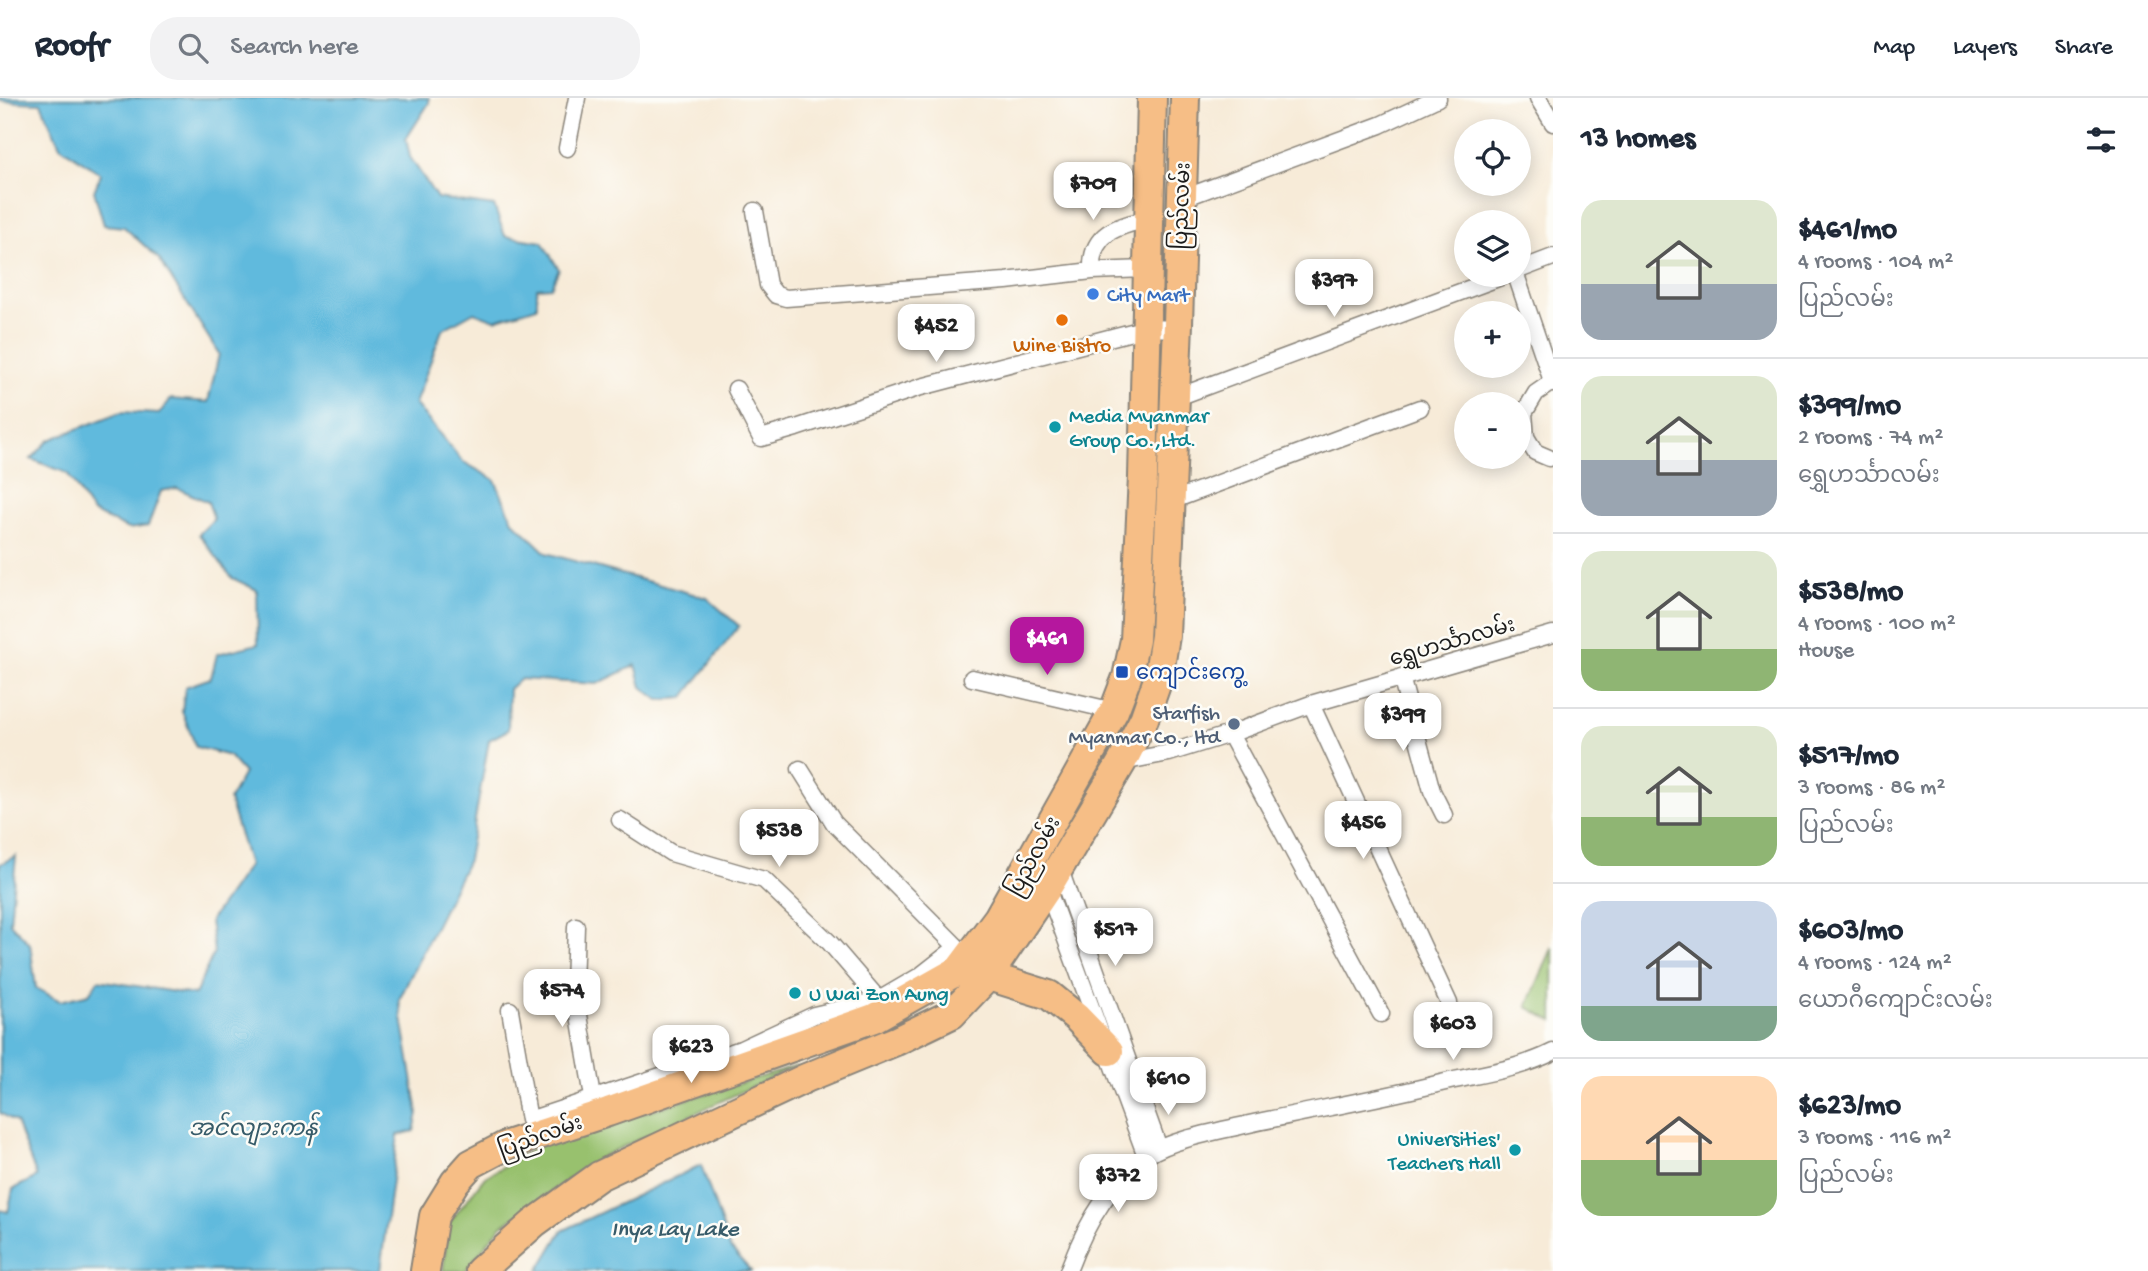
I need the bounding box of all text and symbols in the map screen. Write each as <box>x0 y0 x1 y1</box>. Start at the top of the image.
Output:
search box <box>150 17 640 80</box>
text: Roofr <box>35 29 108 67</box>
icon: search <box>174 29 212 67</box>
text: Search here <box>230 33 358 64</box>
text: Map <box>1873 34 1915 63</box>
text: Layers <box>1953 34 2017 63</box>
text: Share <box>2055 34 2113 63</box>
map controls <box>1454 119 1531 469</box>
button: locate <box>1454 119 1531 196</box>
icon: filters <box>2082 121 2120 159</box>
text: 13 homes <box>1581 123 1695 158</box>
pin: $709 <box>1052 162 1134 222</box>
street label: ပြည်လမ်း <box>1163 162 1200 250</box>
text: $709 <box>1070 171 1116 198</box>
button: layers <box>1454 210 1531 287</box>
text: $461/mo <box>1798 214 1897 249</box>
icon: home <box>1637 228 1721 312</box>
text: 4 rooms · 104 m² <box>1798 249 1953 276</box>
pin: $397 <box>1293 260 1375 319</box>
text: $397 <box>1311 268 1357 295</box>
place label: City Mart <box>1107 285 1191 310</box>
marker: City Mart <box>1085 286 1101 302</box>
text: ပြည်လမ်း <box>1798 288 1894 315</box>
button: + <box>1454 301 1531 378</box>
pin: $452 <box>895 304 977 364</box>
marker: Wine Bistro <box>1054 312 1070 328</box>
text: $452 <box>914 313 958 340</box>
place label: Wine Bistro <box>1013 335 1111 360</box>
text: $399/mo <box>1798 390 1901 425</box>
button: − <box>1454 392 1531 469</box>
icon: home <box>1637 404 1721 488</box>
place label: Media Myanmar Group Co.,Ltd. <box>1069 406 1210 455</box>
marker: Media Myanmar Group Co.,Ltd. <box>1047 419 1063 435</box>
text: 2 rooms · 74 m² <box>1798 425 1943 452</box>
text: ရွှေဟင်္သာလမ်း <box>1798 464 1940 491</box>
text: $538/mo <box>1798 576 1903 611</box>
icon: home <box>1637 579 1721 663</box>
street label: ရွှေဟင်္သာလမ်း <box>1385 608 1519 675</box>
text: 4 rooms · 100 m² <box>1798 611 1956 638</box>
pin: $461 <box>1006 618 1088 677</box>
text: $461 <box>1026 626 1068 653</box>
text: House <box>1798 638 1854 665</box>
place label: ကျောင်းကွေ့ <box>1136 656 1248 690</box>
marker: ကျောင်းကွေ့ <box>1114 664 1130 680</box>
pin: $399 <box>1362 694 1444 753</box>
text: $399 <box>1380 702 1426 729</box>
place label: Starfish Myanmar Co., ltd <box>1069 703 1222 752</box>
marker: Starfish Myanmar Co., ltd <box>1226 716 1242 732</box>
text: $517/mo <box>1798 740 1899 775</box>
icon: home <box>1637 754 1721 838</box>
text: 3 rooms · 86 m² <box>1798 775 1945 802</box>
pin: $456 <box>1322 802 1404 861</box>
pin: $538 <box>738 810 820 869</box>
street label: ပြည်လမ်း <box>998 810 1069 902</box>
text: $456 <box>1341 810 1385 837</box>
text: ပြည်လမ်း <box>1798 814 1894 841</box>
text: $538 <box>756 818 802 845</box>
pin: $517 <box>1074 908 1156 968</box>
text: $603/mo <box>1798 915 1903 950</box>
text: $517 <box>1093 917 1137 944</box>
icon: home <box>1637 929 1721 1013</box>
text: 4 rooms · 124 m² <box>1798 950 1952 977</box>
pin: $574 <box>521 970 603 1029</box>
text: $574 <box>539 978 585 1005</box>
place label: U Wai Zon Aung <box>809 984 949 1009</box>
marker: U Wai Zon Aung <box>787 985 803 1001</box>
text: ယောဂီကျောင်းလမ်း <box>1798 989 1993 1016</box>
pin: $603 <box>1412 1002 1494 1062</box>
text: $603 <box>1430 1011 1477 1038</box>
pin: $623 <box>650 1026 732 1085</box>
text: $623 <box>668 1034 714 1061</box>
pin: $610 <box>1127 1058 1209 1117</box>
text: $610 <box>1146 1066 1190 1093</box>
text: $623/mo <box>1798 1090 1901 1125</box>
icon: home <box>1637 1104 1721 1188</box>
street label: ပြည်လမ်း <box>493 1106 587 1167</box>
water label: အင်လျားကန် <box>189 1111 320 1146</box>
text: 3 rooms · 116 m² <box>1798 1125 1951 1152</box>
place label: Universities' Teachers Hall <box>1387 1129 1501 1178</box>
marker: Universities' Teachers Hall <box>1507 1142 1523 1158</box>
pin: $372 <box>1077 1154 1159 1214</box>
text: $372 <box>1095 1163 1141 1190</box>
text: ပြည်လမ်း <box>1798 1164 1894 1191</box>
water label: Inya Lay Lake <box>611 1217 740 1244</box>

